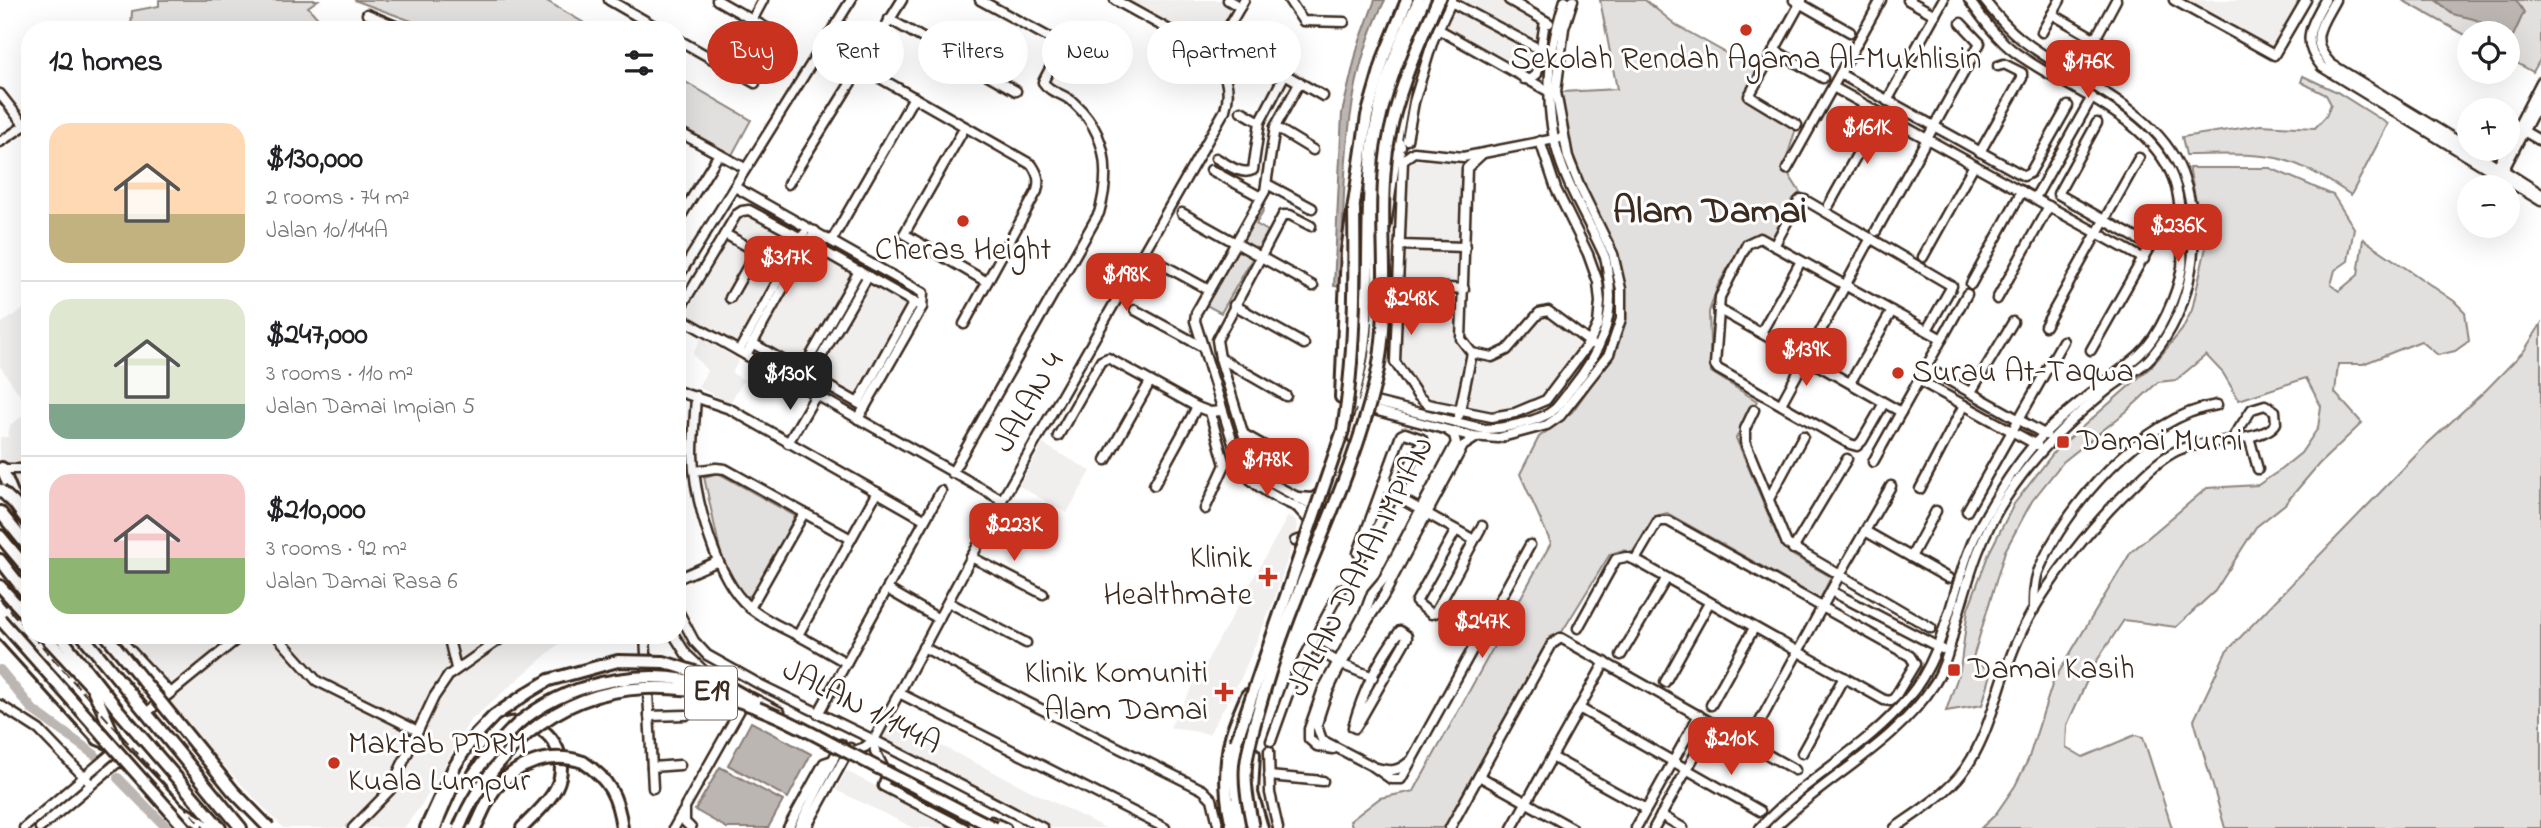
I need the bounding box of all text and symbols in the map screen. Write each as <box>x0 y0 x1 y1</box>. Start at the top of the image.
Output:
chip: Buy <box>707 21 798 84</box>
chip: Rent <box>812 21 904 84</box>
chip: Filters <box>918 21 1028 84</box>
chip: New <box>1042 21 1133 84</box>
chip: Apartment <box>1147 21 1301 84</box>
map controls <box>2457 21 2520 238</box>
button: locate <box>2457 21 2520 84</box>
marker: Sekolah Rendah Agama Al-Mukhlisin <box>1738 22 1754 38</box>
place label: Sekolah Rendah Agama Al-Mukhlisin <box>1510 37 1982 84</box>
text: 12 homes <box>49 41 163 85</box>
pin: $176K <box>2039 41 2137 100</box>
icon: filters <box>620 44 658 82</box>
text: $176K <box>2062 46 2114 79</box>
button: + <box>2457 98 2520 161</box>
pin: $161K <box>1818 106 1916 166</box>
text: $161K <box>1842 112 1892 145</box>
text: $130,000 <box>266 138 363 182</box>
icon: home <box>105 151 189 235</box>
button: − <box>2457 175 2520 238</box>
text: 2 rooms · 74 m² <box>266 182 410 215</box>
district label: Alam Damai <box>1613 185 1807 241</box>
pin: $236K <box>2129 204 2227 264</box>
text: $236K <box>2150 210 2206 243</box>
marker: Cheras Height <box>955 213 971 229</box>
text: Jalan 10/144A <box>266 215 388 248</box>
place label: Cheras Height <box>875 228 1051 275</box>
pin: $317K <box>737 236 835 296</box>
text: $317K <box>760 242 812 275</box>
pin: $198K <box>1077 254 1175 313</box>
text: $198K <box>1102 259 1150 292</box>
pin: $248K <box>1362 278 1460 337</box>
text: $248K <box>1384 283 1438 316</box>
text: $247,000 <box>266 314 368 358</box>
icon: home <box>105 327 189 411</box>
pin: $139K <box>1757 328 1855 388</box>
text: $139K <box>1782 334 1830 367</box>
street label: JALAN 4 <box>982 344 1078 462</box>
place label: Surau At-Taqwa <box>1912 350 2134 397</box>
pin: $130K <box>741 352 839 412</box>
text: 3 rooms · 110 m² <box>266 358 413 391</box>
text: $130K <box>764 358 816 391</box>
marker: Surau At-Taqwa <box>1890 365 1906 381</box>
text: Jalan Damai Impian 5 <box>266 391 475 424</box>
place label: Damai Murni <box>2076 419 2243 466</box>
street label: JALAN DAMAI IMPIAN <box>1276 429 1448 705</box>
marker: Damai Murni <box>2055 434 2071 450</box>
pin: $178K <box>1218 438 1316 498</box>
text: $178K <box>1242 444 1292 477</box>
text: $210,000 <box>266 489 366 533</box>
icon: home <box>105 502 189 586</box>
pin: $223K <box>965 504 1063 563</box>
text: $223K <box>985 509 1043 542</box>
text: 3 rooms · 92 m² <box>266 533 407 566</box>
place label: Klinik Healthmate <box>1103 536 1253 620</box>
text: Jalan Damai Rasa 6 <box>266 566 458 599</box>
marker: Klinik Healthmate <box>1258 567 1278 587</box>
pin: $247K <box>1433 600 1531 660</box>
text: $247K <box>1454 606 1510 639</box>
place label: Damai Kasih <box>1967 647 2135 694</box>
street label: JALAN 1/144A <box>773 648 949 768</box>
place label: Klinik Komuniti Alam Damai <box>1025 651 1208 735</box>
marker: Damai Kasih <box>1946 662 1962 678</box>
road number: E19 <box>685 666 737 720</box>
marker: Klinik Komuniti Alam Damai <box>1214 682 1234 702</box>
pin: $210K <box>1682 718 1780 777</box>
place label: Maktab PDRM Kuala Lumpur <box>348 722 530 806</box>
text: $210K <box>1704 723 1758 756</box>
marker: Maktab PDRM Kuala Lumpur <box>326 755 342 771</box>

